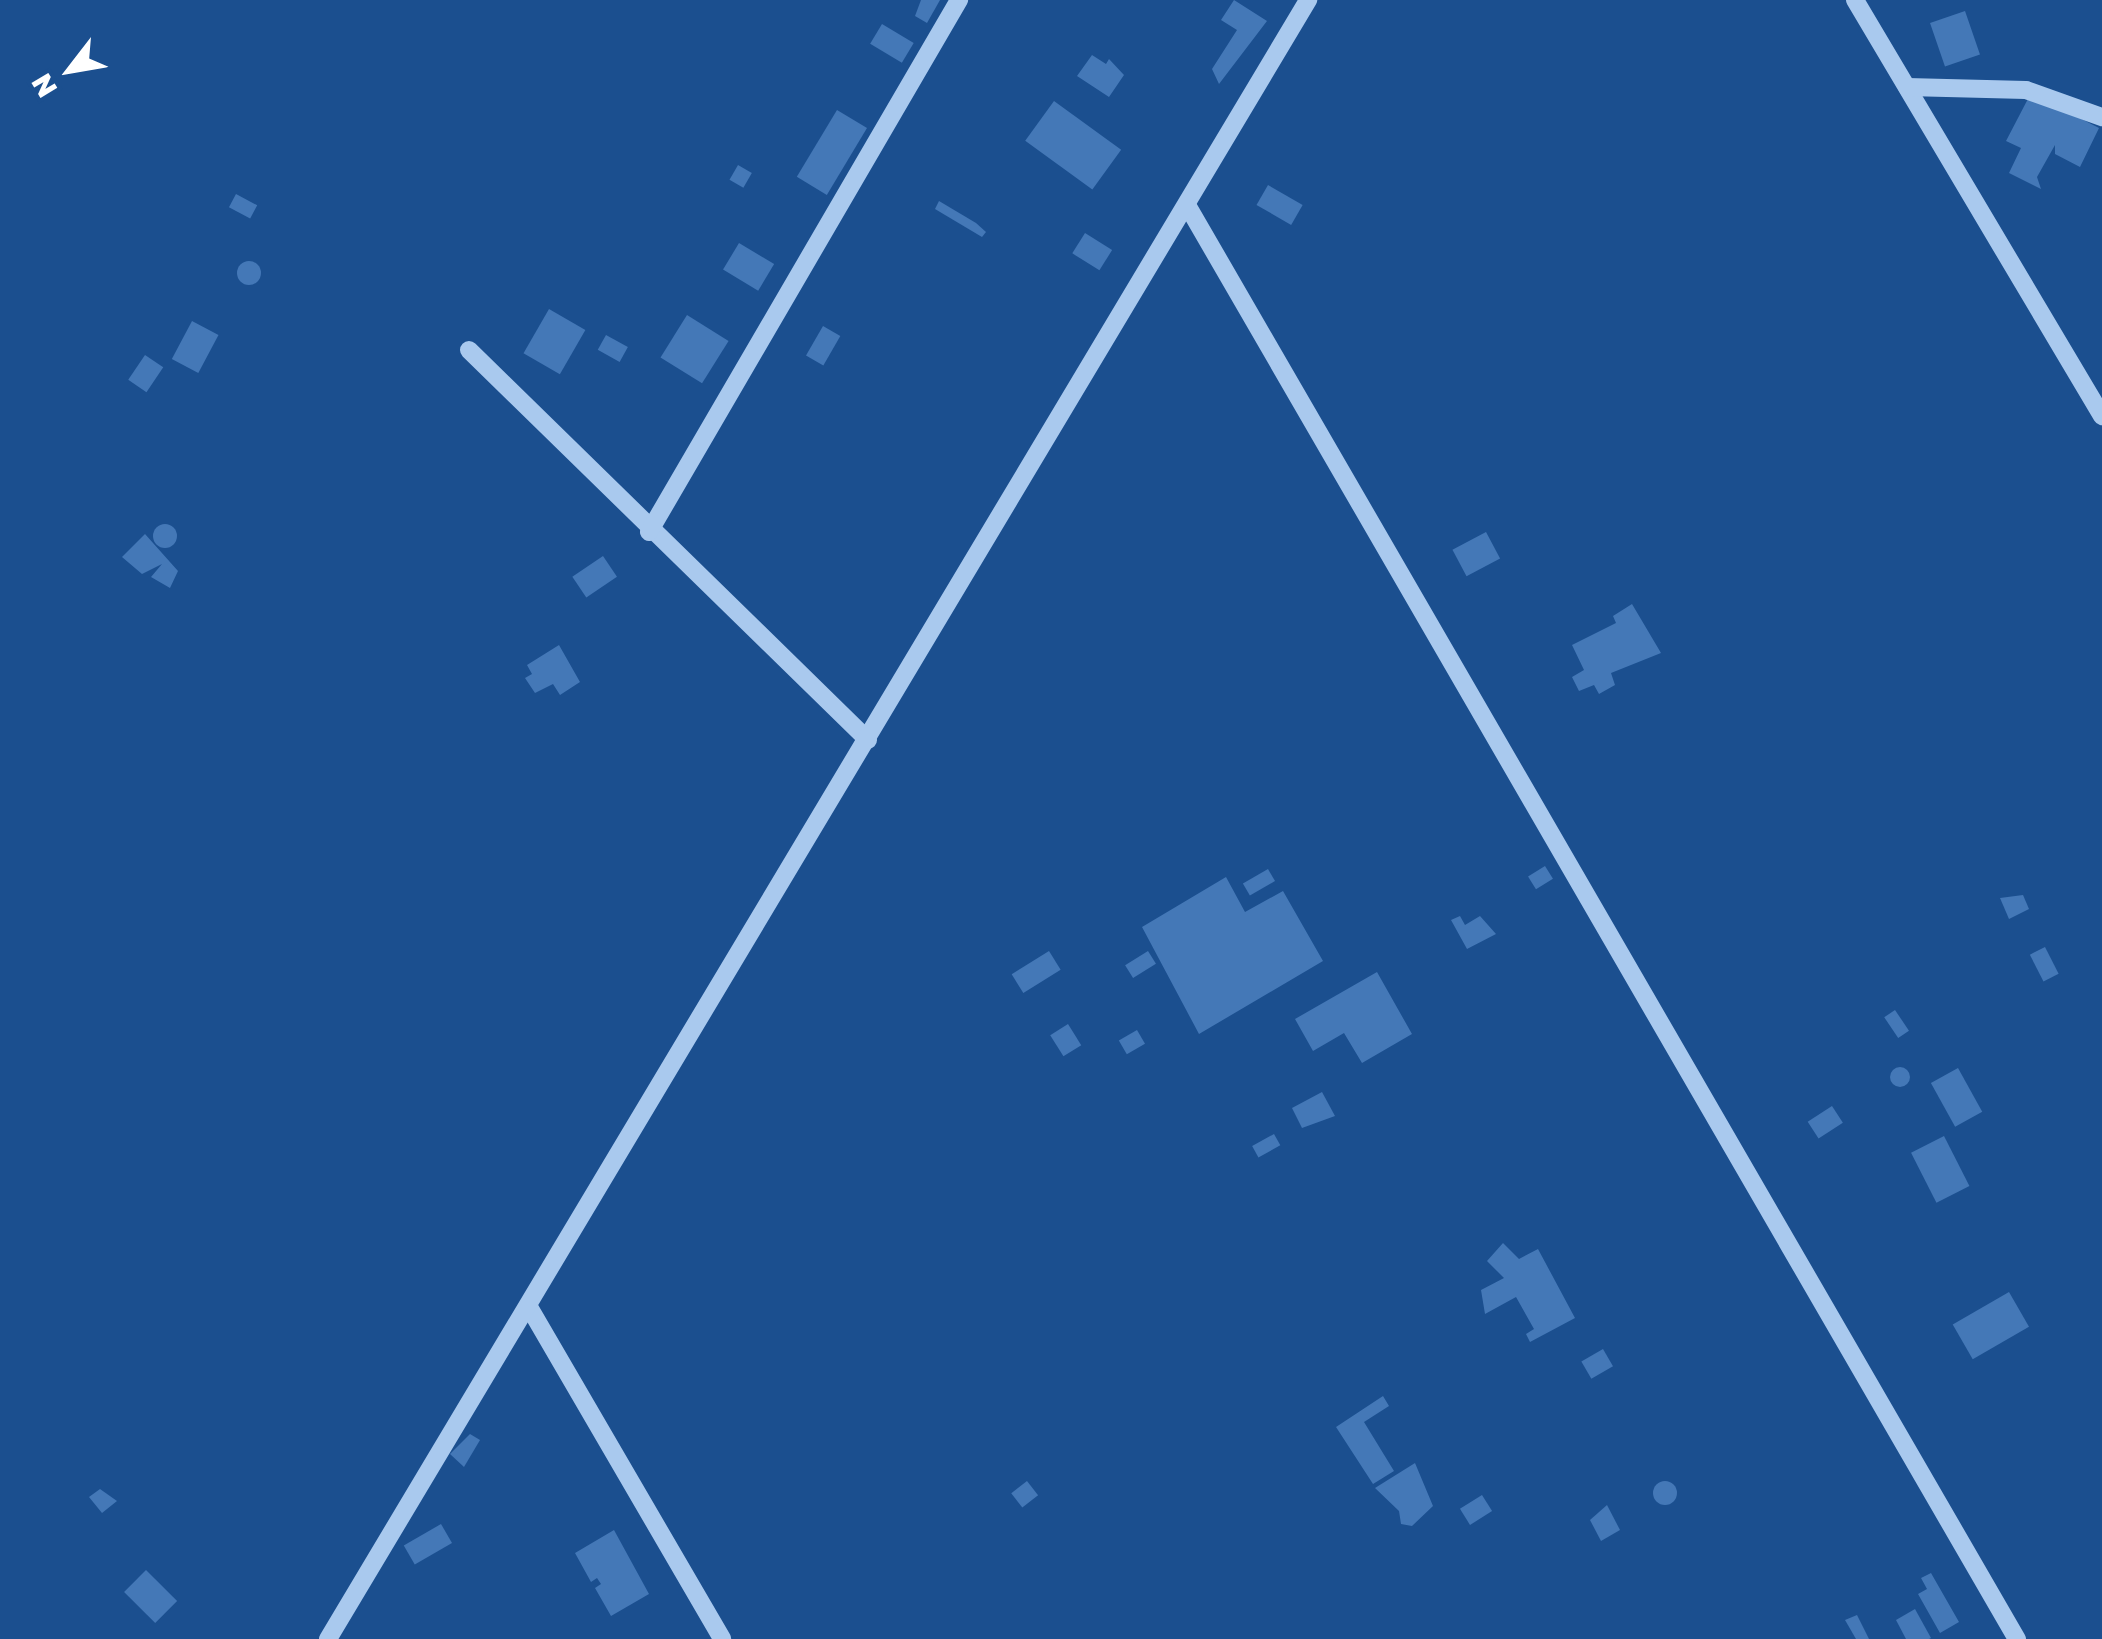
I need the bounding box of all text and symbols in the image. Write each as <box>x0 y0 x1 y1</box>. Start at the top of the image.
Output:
north arrow <box>20 20 120 120</box>
text: N <box>24 68 63 103</box>

